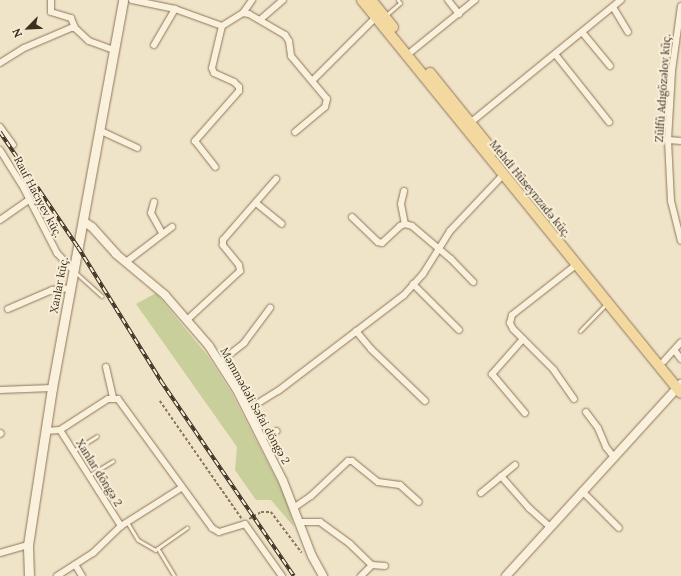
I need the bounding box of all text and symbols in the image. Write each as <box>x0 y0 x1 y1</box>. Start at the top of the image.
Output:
north arrow <box>8 8 48 48</box>
text: N <box>9 26 25 40</box>
street label: Zülfü Adıgözəlov küç. <box>653 33 673 143</box>
street label: Mehdi Hüseynzadə küç. <box>487 138 573 240</box>
street label: Rauf Hacıyev küç. <box>11 154 65 240</box>
street label: Xanlar küç. <box>47 256 71 314</box>
street label: Məmmədəli Səfai döngə 2 <box>217 345 293 467</box>
street label: Xanlar döngə 2 <box>73 437 125 509</box>

